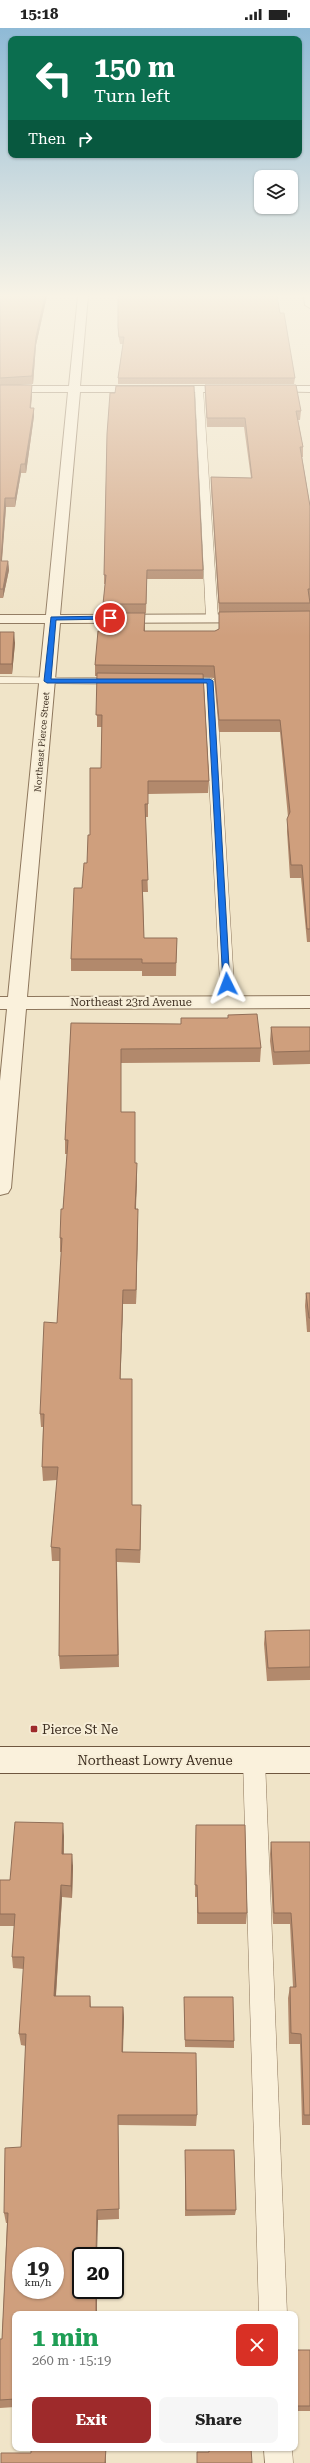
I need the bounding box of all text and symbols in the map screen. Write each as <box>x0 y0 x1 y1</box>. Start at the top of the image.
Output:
text: 15:18 <box>20 5 58 23</box>
text: 150 m <box>94 51 175 84</box>
icon: left <box>28 52 80 104</box>
text: Turn left <box>94 85 170 106</box>
icon: right <box>74 128 96 150</box>
text: Then <box>28 130 66 148</box>
map controls <box>254 170 298 214</box>
button: layers <box>254 170 298 214</box>
pin <box>93 601 127 635</box>
icon: arrive <box>99 607 121 629</box>
street label: Northeast Pierce Street <box>33 691 51 793</box>
position arrow <box>206 963 248 1005</box>
street label: Northeast 23rd Avenue <box>70 996 192 1009</box>
place label: Pierce St Ne <box>42 1722 118 1737</box>
marker: Pierce St Ne <box>29 1724 39 1734</box>
street label: Northeast Lowry Avenue <box>77 1753 233 1768</box>
speed limit sign: 20 <box>72 2247 124 2299</box>
text: 19 <box>27 2256 49 2280</box>
text: km/h <box>25 2277 51 2288</box>
text: 1 min <box>32 2324 99 2352</box>
button: close <box>236 2324 278 2366</box>
text: 260 m · 15:19 <box>32 2353 111 2368</box>
button: Exit <box>32 2397 151 2443</box>
button: Share <box>159 2397 278 2443</box>

